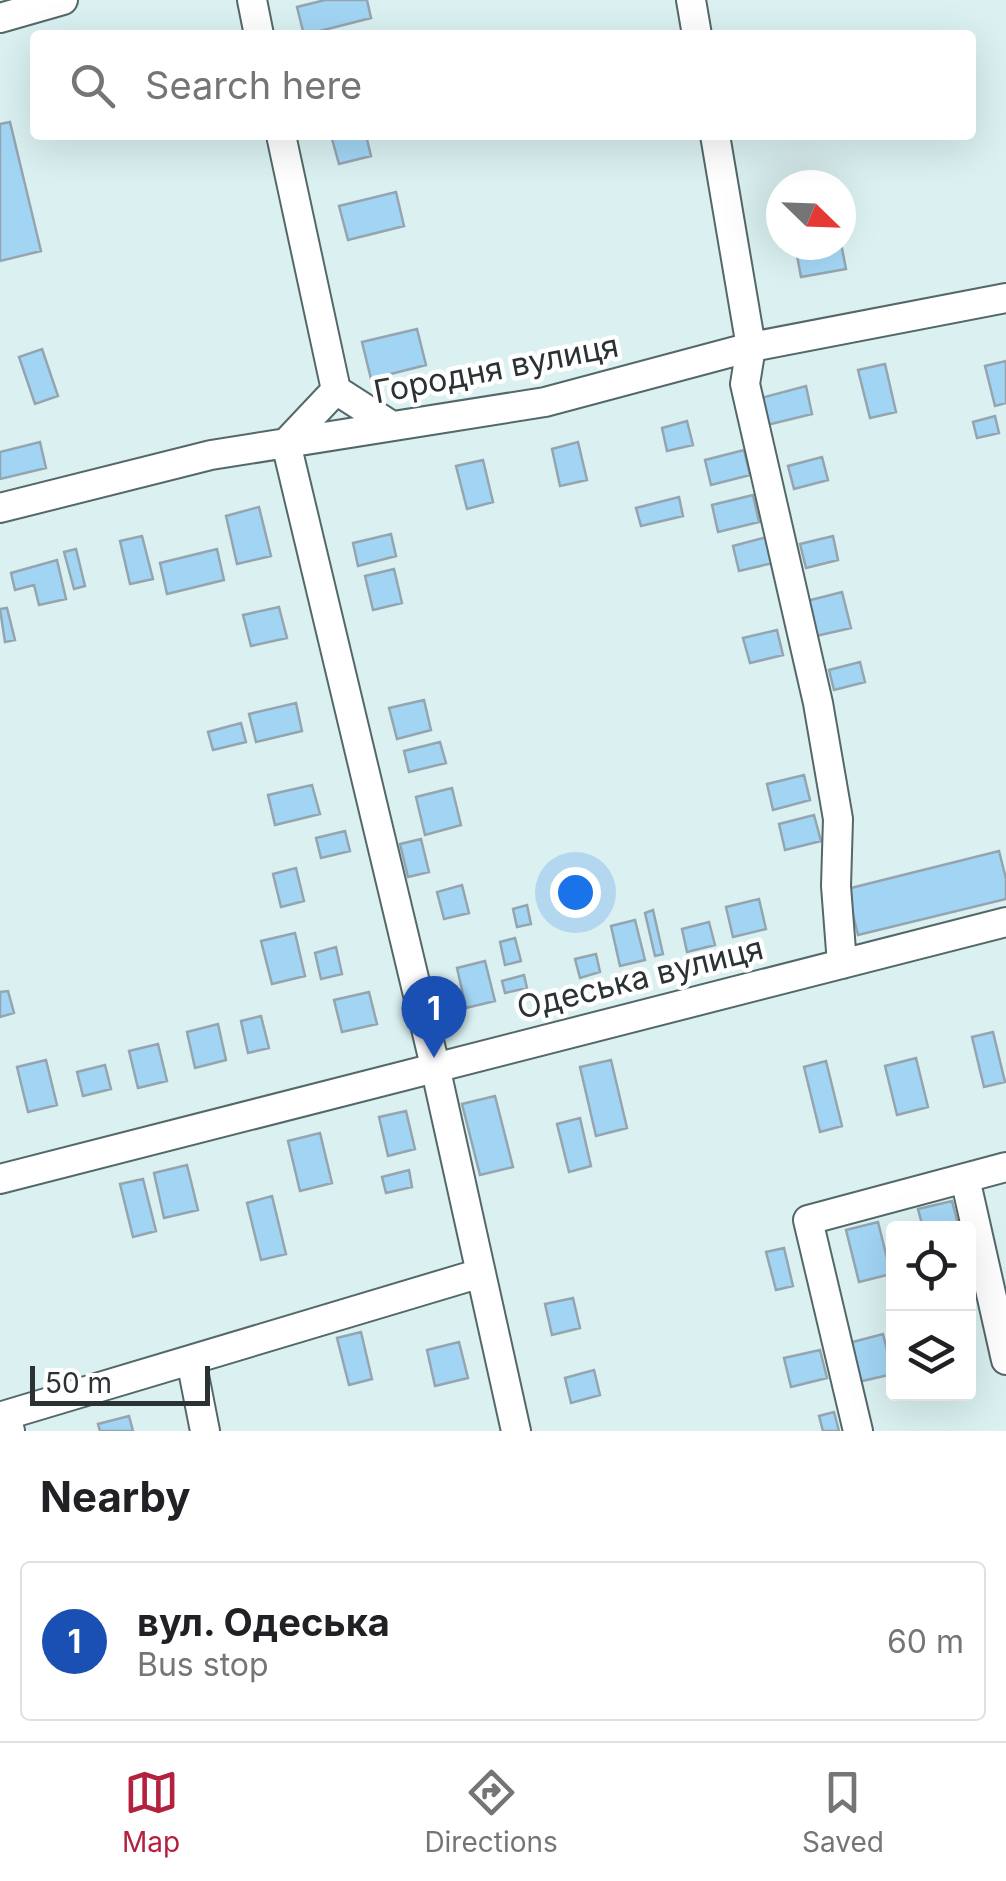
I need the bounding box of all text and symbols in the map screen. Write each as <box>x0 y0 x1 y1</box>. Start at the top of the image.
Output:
search box <box>30 30 976 140</box>
icon: search <box>65 58 120 113</box>
text: Search here <box>145 62 362 108</box>
north arrow <box>766 170 856 260</box>
street label: Городня вулиця <box>370 326 622 411</box>
your location <box>550 867 601 918</box>
street label: Одеська вулиця <box>513 928 767 1027</box>
pin: 1 <box>402 976 466 1058</box>
map controls <box>886 1221 976 1401</box>
button: locate <box>886 1221 976 1311</box>
button: layers <box>886 1311 976 1401</box>
scale bar <box>30 1361 210 1406</box>
text: 50 m <box>45 1366 112 1400</box>
text: Nearby <box>40 1471 191 1522</box>
text: вул. Одеська <box>137 1599 390 1645</box>
text: 1 <box>68 1622 81 1661</box>
text: 60 m <box>887 1622 964 1661</box>
text: Bus stop <box>137 1645 269 1684</box>
tab: Map <box>122 1765 180 1859</box>
tab: Directions <box>424 1765 558 1859</box>
tab: Saved <box>802 1765 884 1859</box>

